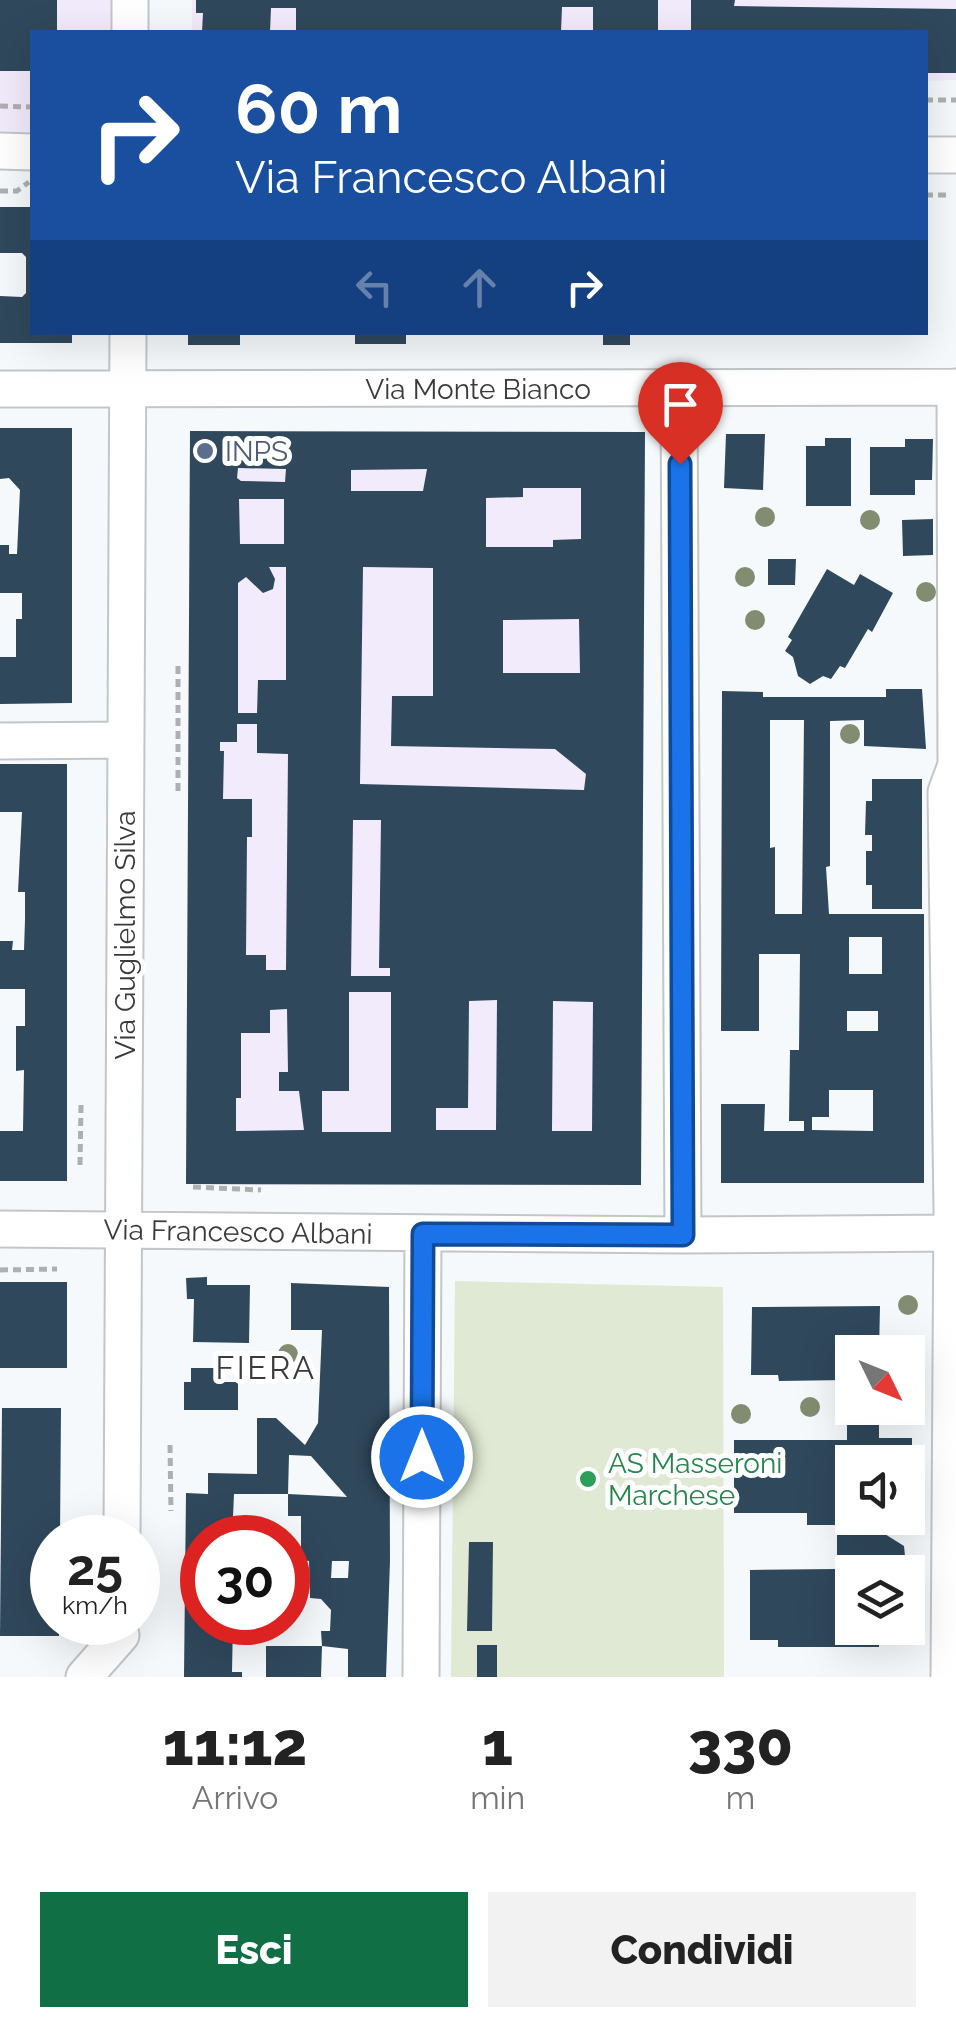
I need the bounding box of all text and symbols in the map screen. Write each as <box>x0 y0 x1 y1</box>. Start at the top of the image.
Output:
text: 60 m <box>235 67 402 149</box>
icon: right <box>70 70 200 200</box>
text: Via Francesco Albani <box>235 151 668 204</box>
icon: left <box>347 260 402 315</box>
icon: ahead <box>452 260 507 315</box>
icon: right <box>557 260 612 315</box>
pin <box>638 362 723 465</box>
street label: Via Monte Bianco <box>365 373 591 406</box>
icon: arrive <box>653 377 708 432</box>
place label: INPS <box>225 435 288 468</box>
marker: INPS <box>194 440 216 462</box>
street label: Via Guglielmo Silva <box>109 811 142 1059</box>
street label: Via Francesco Albani <box>103 1213 373 1251</box>
north arrow <box>835 1335 925 1425</box>
map controls <box>835 1335 925 1645</box>
district label: FIERA <box>215 1349 317 1386</box>
position arrow <box>370 1405 474 1509</box>
button: sound <box>835 1445 925 1535</box>
place label: AS Masseroni Marchese <box>608 1447 782 1512</box>
marker: AS Masseroni Marchese <box>577 1468 599 1490</box>
speed limit sign: 30 <box>180 1515 310 1645</box>
text: 25 <box>67 1538 123 1597</box>
button: layers <box>835 1555 925 1645</box>
text: km/h <box>62 1590 128 1620</box>
text: 11:12 <box>163 1709 307 1779</box>
text: 1 <box>482 1709 513 1779</box>
text: 330 <box>688 1709 793 1779</box>
text: Arrivo <box>192 1779 278 1816</box>
text: min <box>470 1779 525 1816</box>
text: m <box>726 1779 755 1816</box>
button: Esci <box>40 1892 468 2007</box>
button: Condividi <box>488 1892 916 2007</box>

